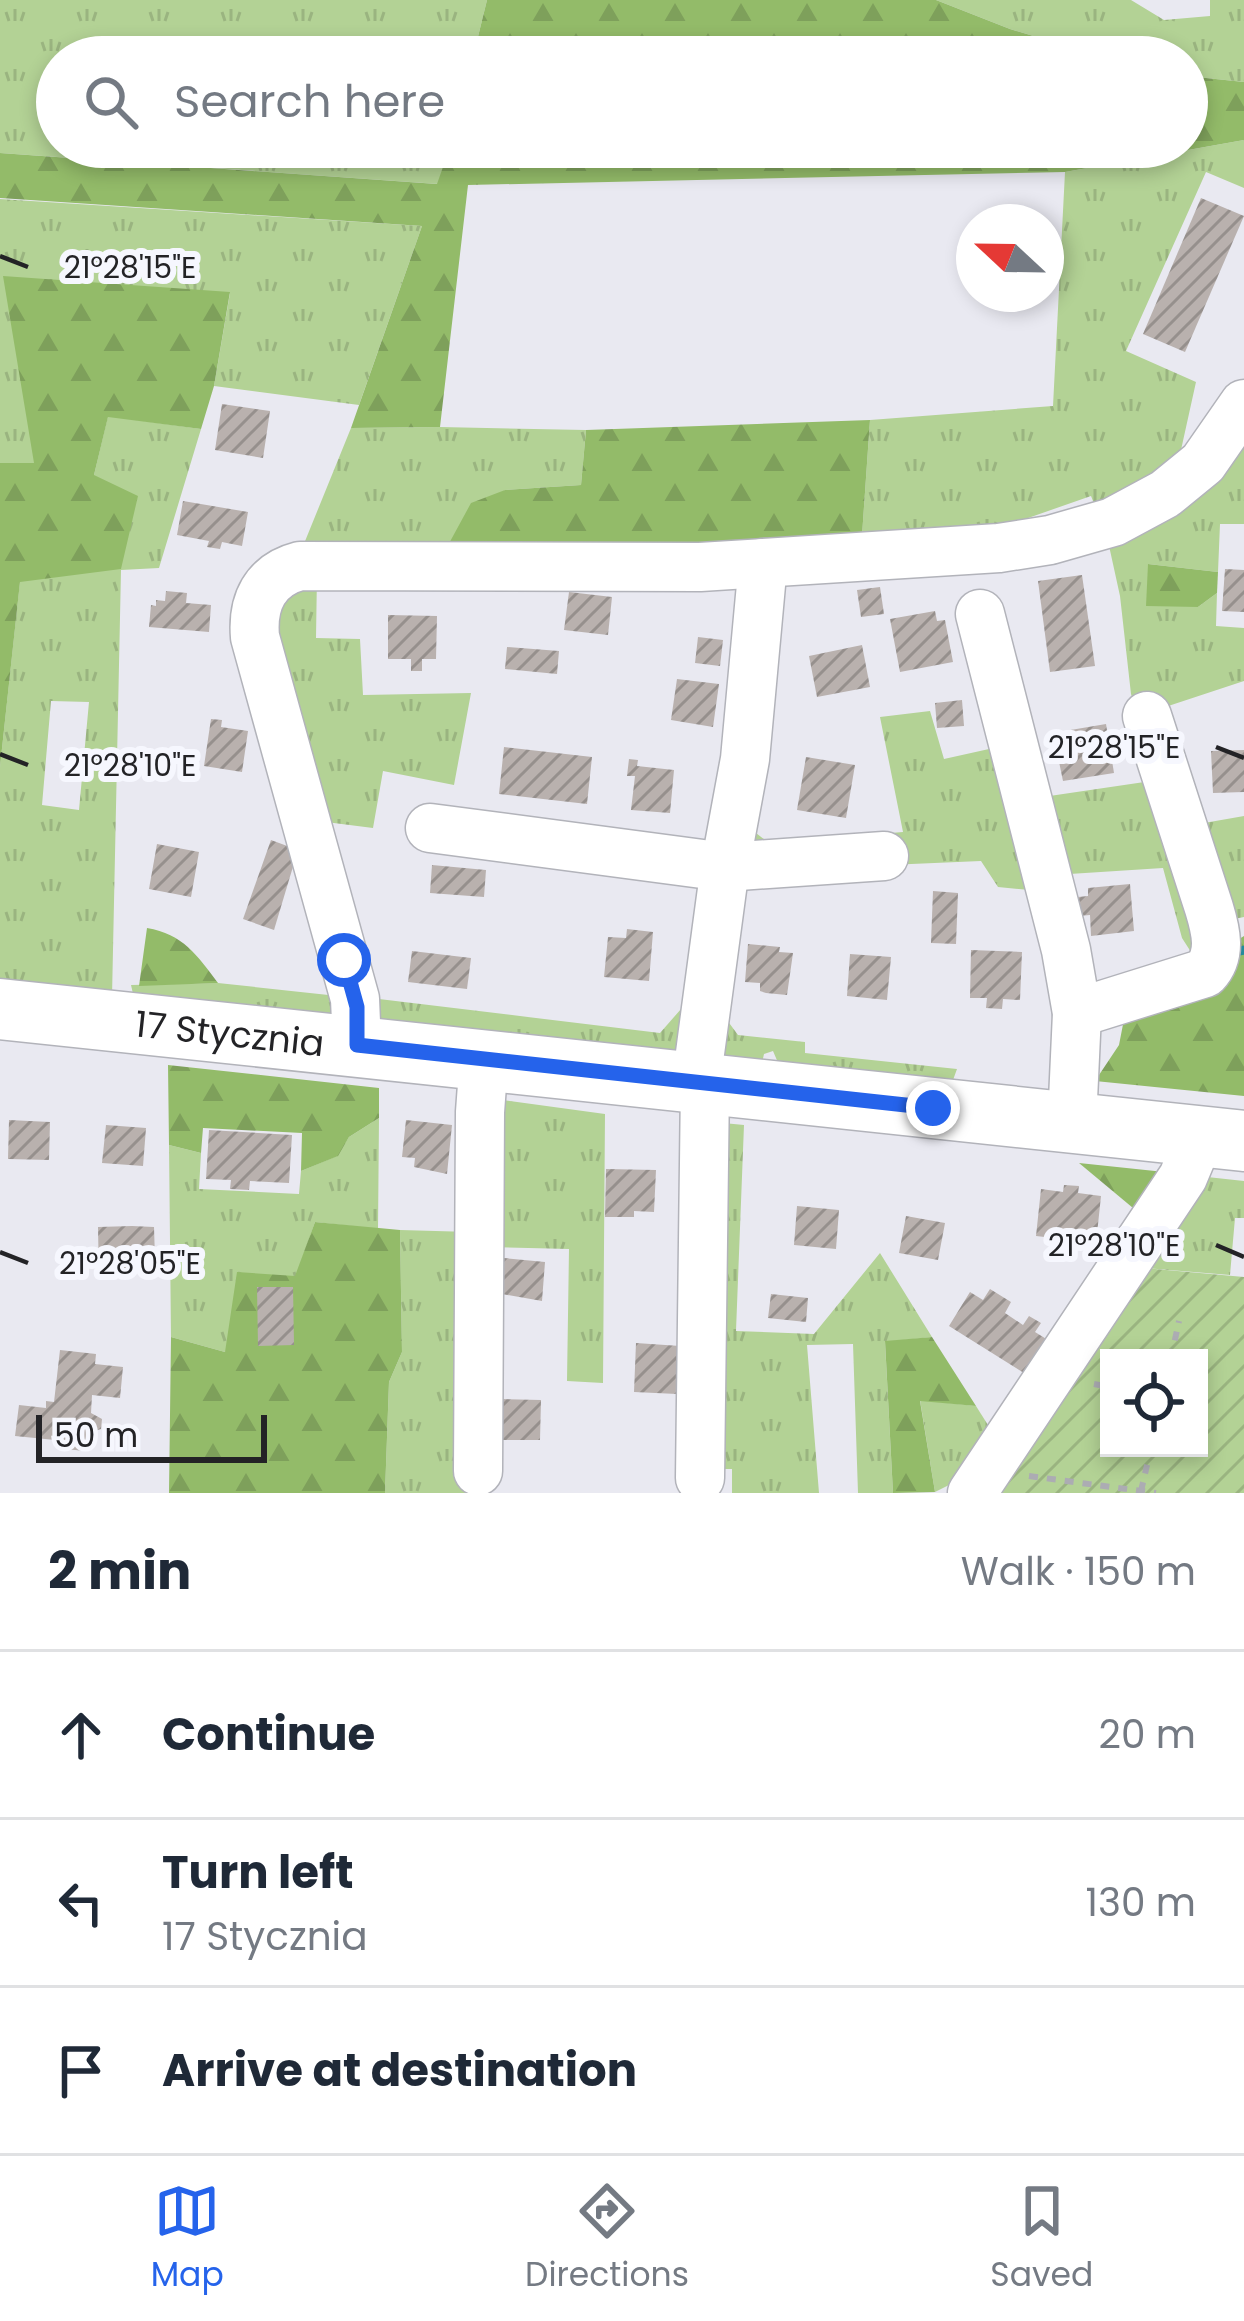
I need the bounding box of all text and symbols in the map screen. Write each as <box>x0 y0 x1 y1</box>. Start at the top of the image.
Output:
search box <box>36 36 1208 168</box>
icon: search <box>78 69 144 135</box>
text: Search here <box>174 70 445 133</box>
north arrow <box>956 204 1064 312</box>
text: 21°28'15"E <box>64 246 196 289</box>
text: 21°28'15"E <box>1048 726 1180 769</box>
text: 21°28'10"E <box>64 744 196 787</box>
route start <box>317 933 371 987</box>
street label: 17 Stycznia <box>133 998 327 1069</box>
route end <box>906 1081 960 1135</box>
text: 21°28'10"E <box>1048 1224 1180 1267</box>
text: 21°28'05"E <box>59 1242 201 1285</box>
map controls <box>1100 1349 1208 1457</box>
button: locate <box>1100 1349 1208 1457</box>
scale bar <box>36 1409 267 1462</box>
text: 50 m <box>54 1412 138 1459</box>
text: 2 min <box>48 1535 191 1607</box>
text: Walk · 150 m <box>961 1544 1196 1599</box>
icon: ahead <box>48 1702 114 1768</box>
text: Continue <box>162 1703 375 1766</box>
text: 20 m <box>1098 1707 1196 1762</box>
text: Turn left <box>162 1841 354 1904</box>
icon: left <box>48 1870 114 1936</box>
text: 130 m <box>1085 1875 1196 1930</box>
text: 17 Stycznia <box>162 1909 368 1964</box>
icon: arrive <box>48 2038 114 2104</box>
text: Arrive at destination <box>162 2039 637 2102</box>
tab: Map <box>151 2178 224 2300</box>
tab: Directions <box>525 2178 689 2300</box>
tab: Saved <box>990 2178 1093 2300</box>

